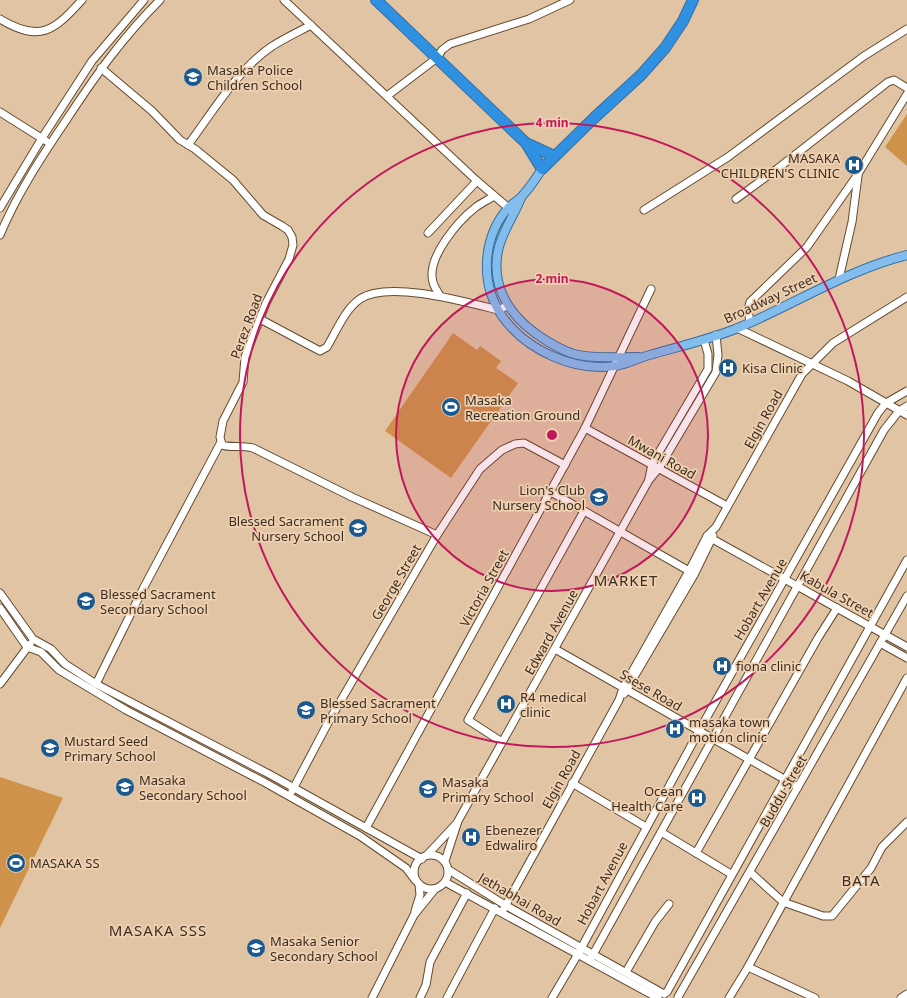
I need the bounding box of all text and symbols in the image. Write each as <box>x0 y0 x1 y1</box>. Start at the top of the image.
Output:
place label: Masaka Police Children School <box>207 61 302 94</box>
school or university icon: Masaka Police Children School <box>182 66 204 88</box>
text: 4 min <box>535 114 569 131</box>
place label: MASAKA CHILDREN'S CLINIC <box>721 149 841 182</box>
hospital icon: MASAKA CHILDREN'S CLINIC <box>843 154 865 176</box>
street label: Broadway Street <box>721 268 820 327</box>
text: 2 min <box>535 270 569 287</box>
street label: Perez Road <box>226 291 266 361</box>
hospital icon: Kisa Clinic <box>717 357 739 379</box>
place label: Kisa Clinic <box>742 359 803 377</box>
street label: Elgin Road <box>739 386 787 452</box>
place label: Masaka Recreation Ground <box>465 391 580 424</box>
sports icon: Masaka Recreation Ground <box>440 396 462 418</box>
centre of rings <box>545 428 559 442</box>
street label: Mwani Road <box>625 431 699 483</box>
place label: Lion's Club Nursery School <box>492 481 585 514</box>
school or university icon: Lion's Club Nursery School <box>588 486 610 508</box>
place label: Blessed Sacrament Nursery School <box>228 512 344 545</box>
school or university icon: Blessed Sacrament Nursery School <box>347 517 369 539</box>
street label: George Street <box>367 540 425 623</box>
street label: Victoria Street <box>455 546 513 630</box>
street label: Hobart Avenue <box>729 555 791 643</box>
street label: Kabula Street <box>797 566 877 622</box>
district label: MARKET <box>594 570 658 590</box>
place label: Blessed Sacrament Secondary School <box>100 585 216 618</box>
street label: Edward Avenue <box>520 586 582 678</box>
school or university icon: Blessed Sacrament Secondary School <box>75 590 97 612</box>
hospital icon: fiona clinic <box>711 655 733 677</box>
place label: fiona clinic <box>736 657 801 675</box>
street label: Ssese Road <box>617 665 685 715</box>
place label: R4 medical clinic <box>520 688 587 721</box>
hospital icon: R4 medical clinic <box>495 693 517 715</box>
place label: Blessed Sacrament Primary School <box>320 694 436 727</box>
school or university icon: Blessed Sacrament Primary School <box>295 699 317 721</box>
place label: masaka town motion clinic <box>689 713 770 746</box>
hospital icon: masaka town motion clinic <box>664 718 686 740</box>
place label: Mustard Seed Primary School <box>64 732 156 765</box>
school or university icon: Mustard Seed Primary School <box>39 737 61 759</box>
street label: Elgin Road <box>537 746 585 812</box>
street label: Buddu Street <box>755 752 811 830</box>
place label: Masaka Secondary School <box>139 771 247 804</box>
place label: Masaka Primary School <box>442 773 534 806</box>
school or university icon: Masaka Secondary School <box>114 776 136 798</box>
school or university icon: Masaka Primary School <box>417 778 439 800</box>
place label: Ocean Health Care <box>611 782 683 815</box>
hospital icon: Ocean Health Care <box>686 787 708 809</box>
place label: Ebenezer Edwaliro <box>485 821 542 854</box>
hospital icon: Ebenezer Edwaliro <box>460 826 482 848</box>
street label: Hobart Avenue <box>572 838 632 928</box>
sports icon: MASAKA SS <box>5 852 27 874</box>
place label: MASAKA SS <box>30 854 100 872</box>
street label: Jethabhai Road <box>474 867 564 930</box>
district label: BATA <box>841 870 881 890</box>
district label: MASAKA SSS <box>109 920 207 940</box>
place label: Masaka Senior Secondary School <box>270 932 378 965</box>
school or university icon: Masaka Senior Secondary School <box>245 937 267 959</box>

